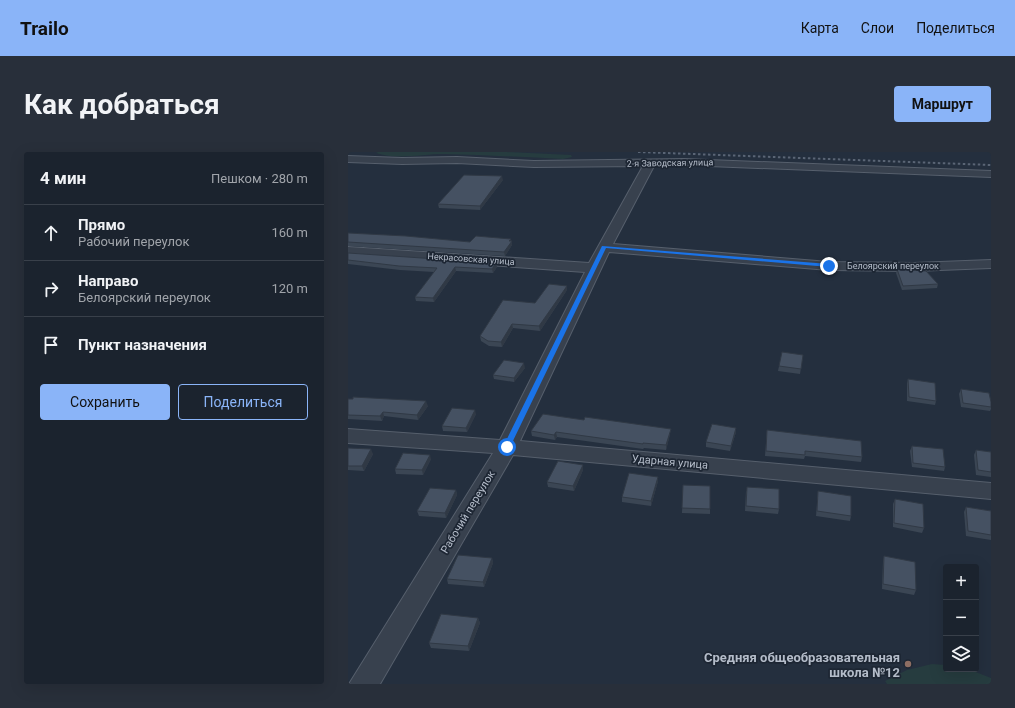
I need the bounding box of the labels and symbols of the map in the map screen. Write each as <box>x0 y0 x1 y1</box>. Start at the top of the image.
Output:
street label: 2-я Заводская улица <box>627 157 714 169</box>
street label: Некрасовская улица <box>427 251 515 267</box>
route end <box>820 257 838 275</box>
street label: Белоярский переулок <box>847 261 939 271</box>
route start <box>498 438 516 456</box>
street label: Ударная улица <box>631 452 709 472</box>
street label: Рабочий переулок <box>438 468 498 556</box>
place label: Средняя общеобразовательная школа №12 <box>704 650 900 680</box>
marker: Средняя общеобразовательная школа №12 <box>903 659 913 669</box>

